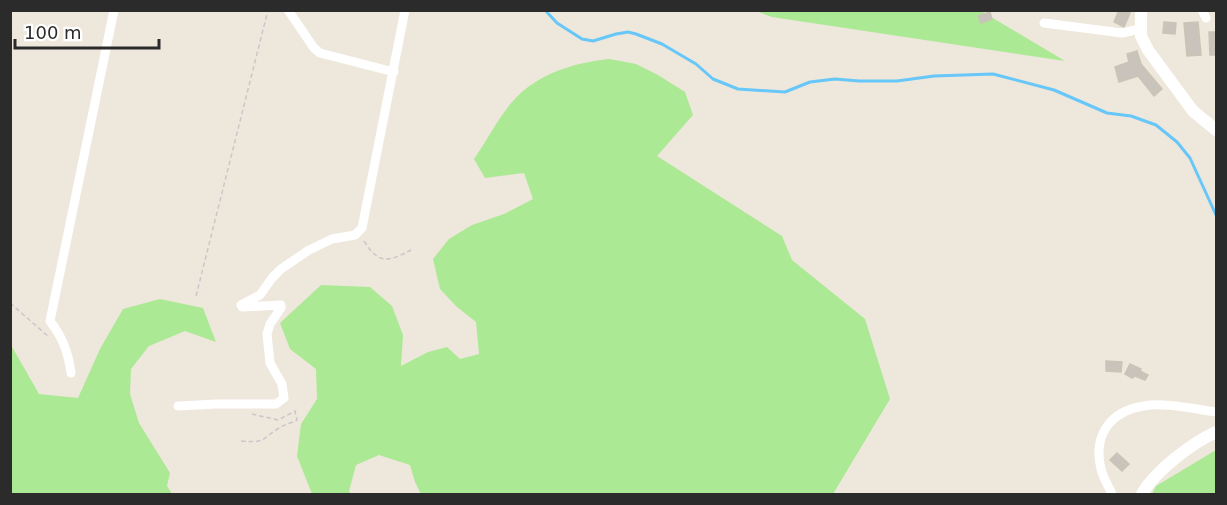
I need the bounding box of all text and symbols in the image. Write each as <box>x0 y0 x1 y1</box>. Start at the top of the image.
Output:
scale bar <box>15 12 159 50</box>
text: 100 m <box>24 22 82 43</box>

